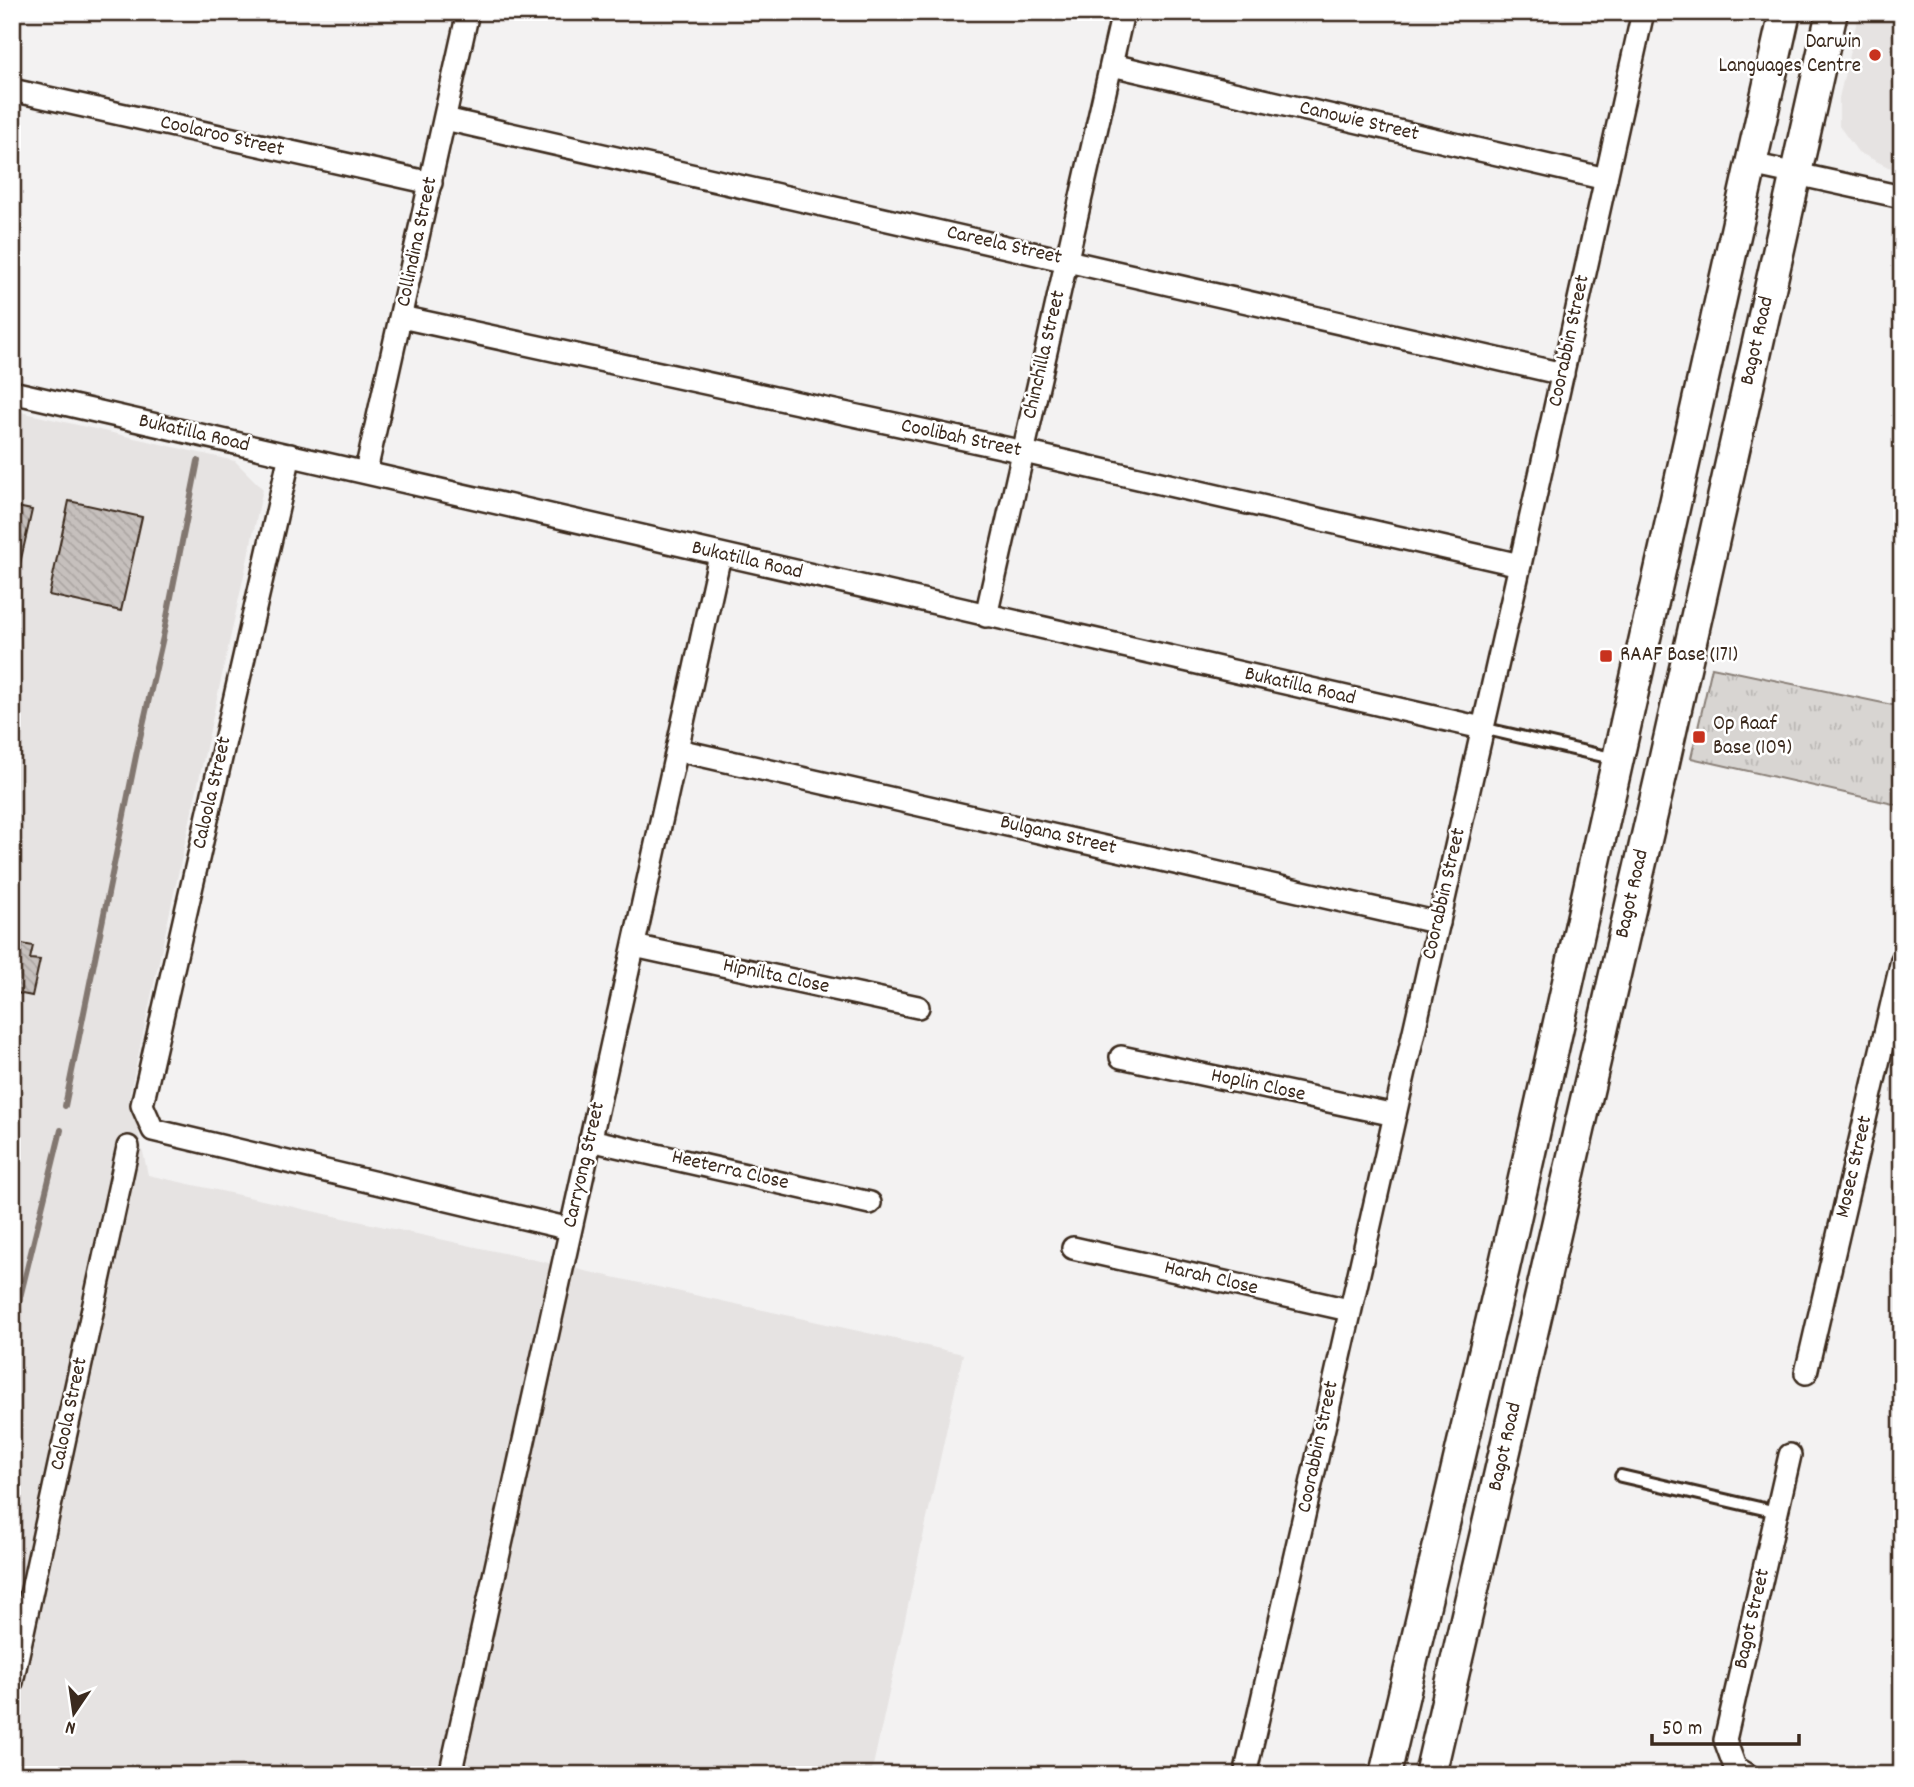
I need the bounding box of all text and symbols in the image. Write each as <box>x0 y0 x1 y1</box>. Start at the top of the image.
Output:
place label: Darwin Languages Centre <box>1719 28 1861 82</box>
marker: Darwin Languages Centre <box>1867 47 1883 63</box>
street label: Canowie Street <box>1296 94 1422 150</box>
street label: Coolaroo Street <box>157 108 287 166</box>
street label: Collindina Street <box>390 174 446 310</box>
street label: Careela Street <box>944 218 1065 274</box>
street label: Coorabbin Street <box>1541 272 1599 410</box>
street label: Chinchilla Street <box>1016 288 1074 422</box>
street label: Bagot Road <box>1733 294 1783 388</box>
street label: Bukatilla Road <box>136 407 252 461</box>
street label: Coolibah Street <box>898 412 1024 466</box>
street label: Bukatilla Road <box>689 534 805 588</box>
place label: RAAF Base (171) <box>1620 641 1738 671</box>
marker: RAAF Base (171) <box>1598 648 1614 664</box>
street label: Bukatilla Road <box>1242 660 1358 714</box>
place label: Op Raaf Base (109) <box>1713 710 1792 764</box>
marker: Op Raaf Base (109) <box>1691 729 1707 745</box>
street label: Caloola Street <box>185 734 241 852</box>
street label: Bulgana Street <box>997 808 1119 864</box>
street label: Coorabbin Street <box>1415 825 1475 963</box>
street label: Bagot Road <box>1608 847 1658 941</box>
street label: Hipnilta Close <box>720 951 832 1003</box>
street label: Hoplin Close <box>1208 1061 1308 1111</box>
street label: Carryong Street <box>556 1099 614 1231</box>
street label: Mosec Street <box>1829 1113 1881 1221</box>
street label: Heeterra Close <box>669 1143 791 1199</box>
street label: Harah Close <box>1161 1254 1261 1304</box>
street label: Caloola Street <box>43 1355 97 1473</box>
street label: Coorabbin Street <box>1290 1378 1348 1516</box>
street label: Bagot Road <box>1481 1400 1531 1494</box>
street label: Bagot Street <box>1727 1566 1779 1672</box>
north arrow <box>38 1678 108 1748</box>
scale bar <box>1652 1703 1798 1747</box>
text: N <box>63 1712 79 1740</box>
text: 50 m <box>1662 1715 1702 1745</box>

